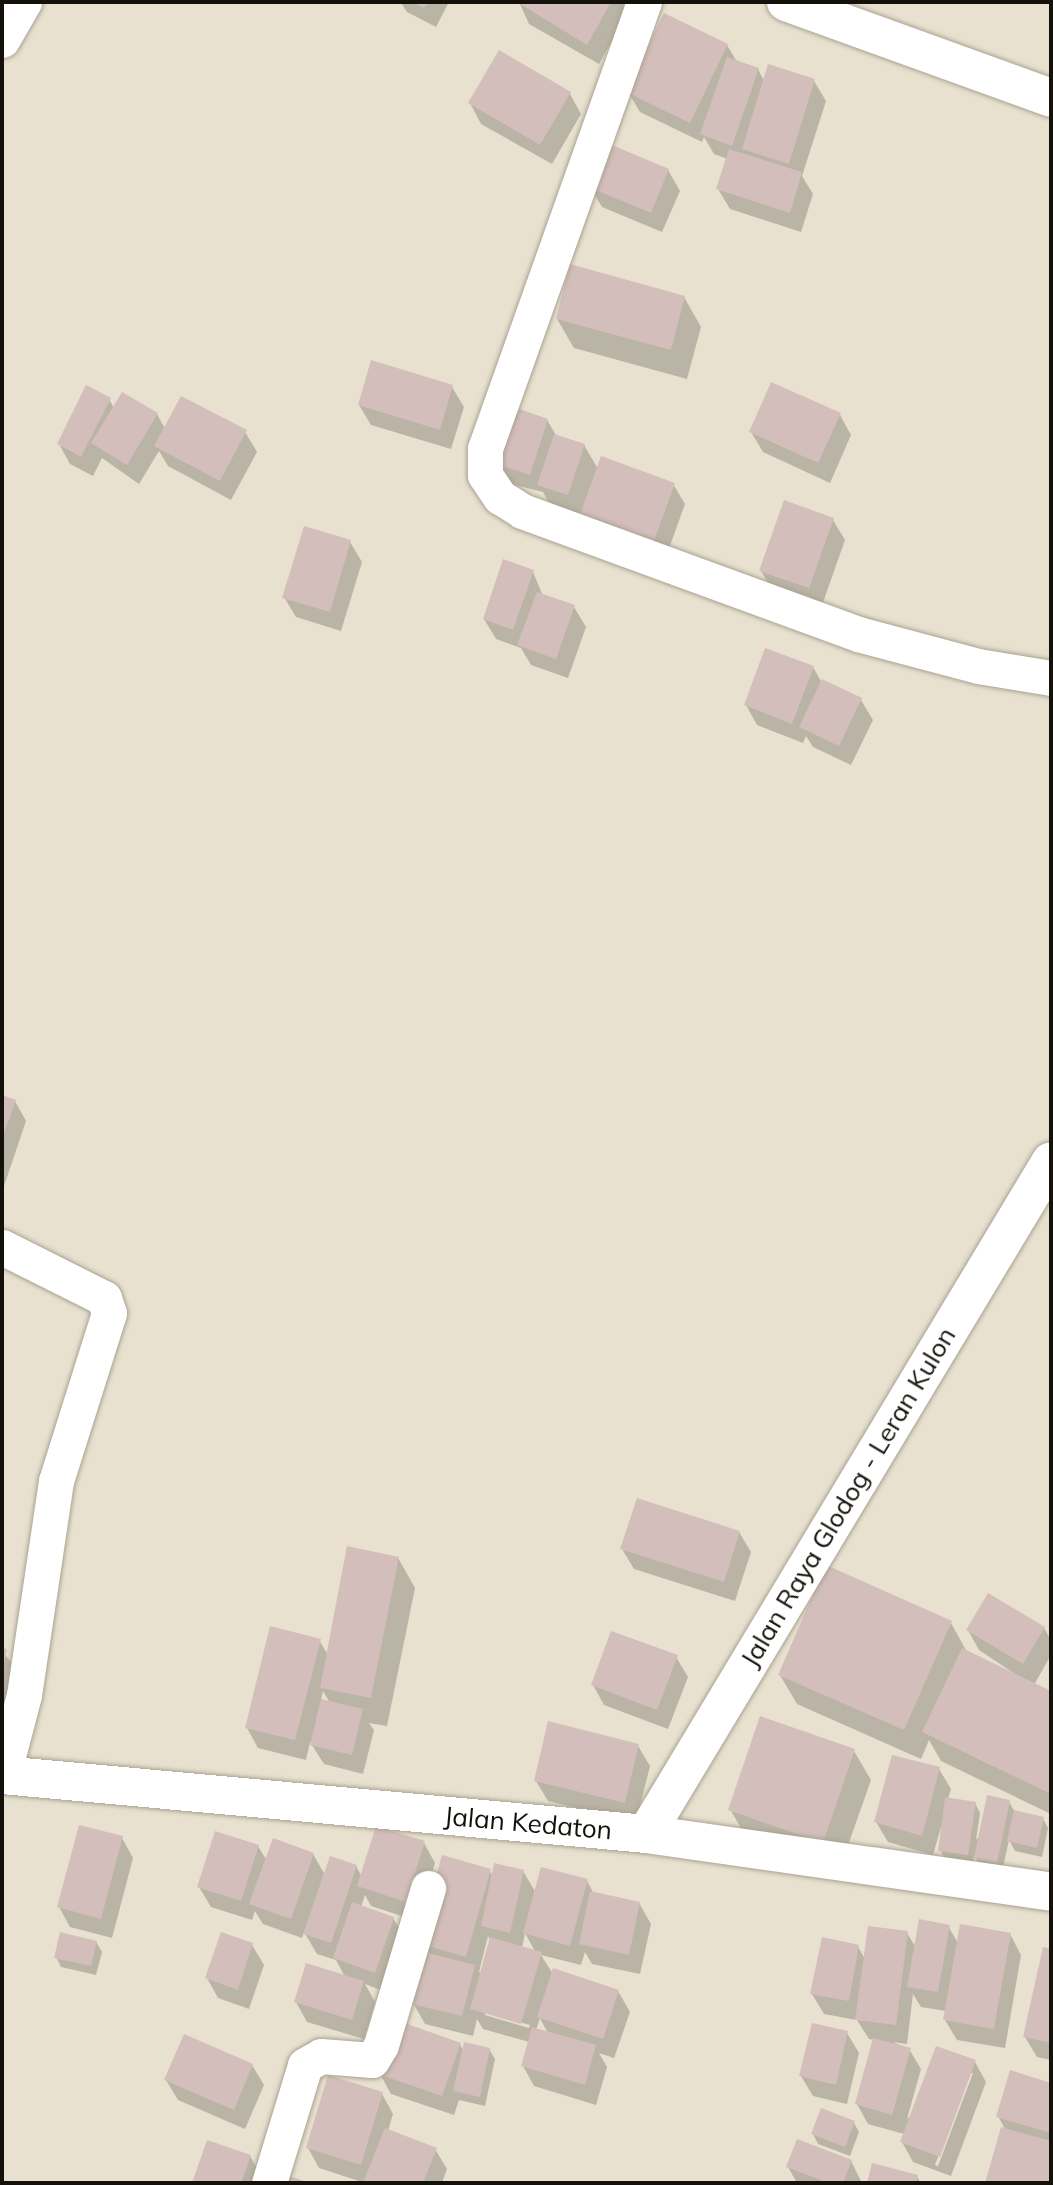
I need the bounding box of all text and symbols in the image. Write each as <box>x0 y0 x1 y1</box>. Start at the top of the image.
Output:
street label: Jalan Raya Glodog - Leran Kulon <box>734 1321 962 1673</box>
street label: Jalan Kedaton <box>443 1800 613 1846</box>

